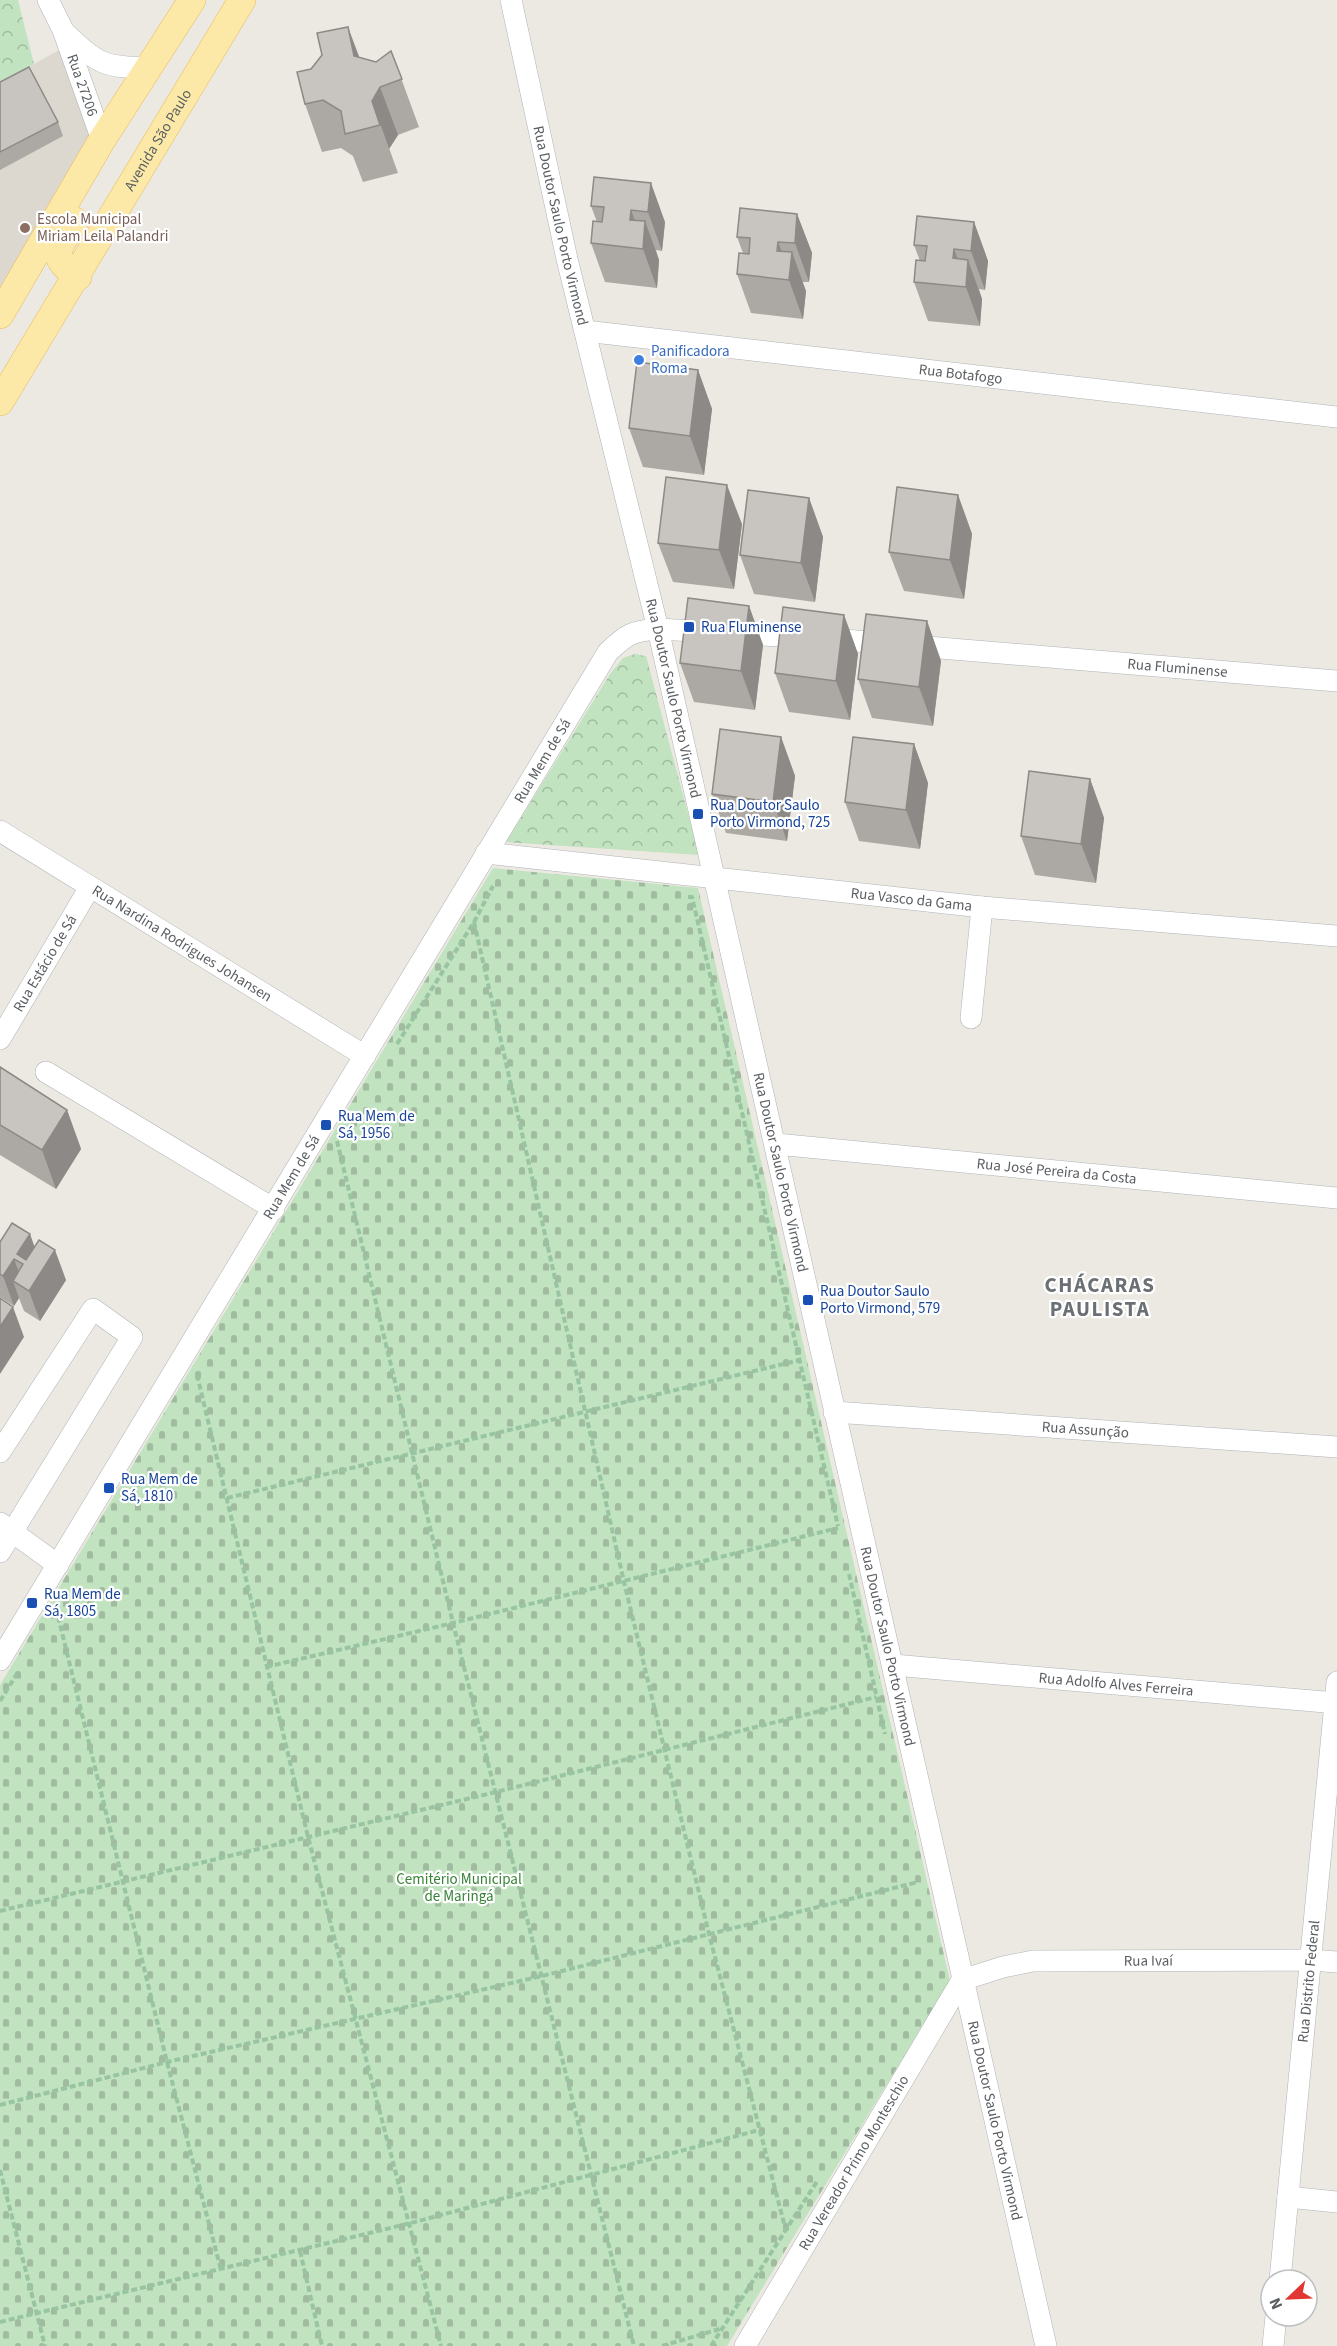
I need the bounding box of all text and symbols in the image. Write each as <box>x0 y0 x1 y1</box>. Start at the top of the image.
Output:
street label: Rua 27206 <box>61 51 103 119</box>
street label: Avenida São Paulo <box>119 85 197 195</box>
street label: Rua Doutor Saulo Porto Virmond <box>527 124 593 328</box>
place label: Escola Municipal Miriam Leila Palandri <box>37 209 168 247</box>
marker: Escola Municipal Miriam Leila Palandri <box>18 221 32 235</box>
place label: Panificadora Roma <box>651 341 730 379</box>
marker: Panificadora Roma <box>632 353 646 367</box>
street label: Rua Botafogo <box>917 359 1004 390</box>
street label: Rua Doutor Saulo Porto Virmond <box>640 596 706 800</box>
place label: Rua Fluminense <box>701 617 801 638</box>
marker: Rua Fluminense <box>682 620 696 634</box>
street label: Rua Fluminense <box>1127 654 1228 683</box>
street label: Rua Mem de Sá <box>509 715 576 807</box>
place label: Rua Doutor Saulo Porto Virmond, 725 <box>710 795 830 833</box>
marker: Rua Doutor Saulo Porto Virmond, 725 <box>691 807 705 821</box>
street label: Rua Nardina Rodrigues Johansen <box>88 880 276 1007</box>
street label: Rua Vasco da Gama <box>850 883 973 917</box>
street label: Rua Estácio de Sá <box>8 911 82 1016</box>
street label: Rua Doutor Saulo Porto Virmond <box>748 1071 813 1274</box>
place label: Rua Mem de Sá, 1956 <box>338 1106 415 1144</box>
marker: Rua Mem de Sá, 1956 <box>319 1118 333 1132</box>
street label: Rua Mem de Sá <box>258 1131 325 1224</box>
street label: Rua José Pereira da Costa <box>976 1153 1138 1190</box>
district label: CHÁCARAS PAULISTA <box>1045 1270 1155 1324</box>
place label: Rua Doutor Saulo Porto Virmond, 579 <box>820 1281 940 1319</box>
marker: Rua Doutor Saulo Porto Virmond, 579 <box>801 1293 815 1307</box>
street label: Rua Assunção <box>1041 1416 1130 1443</box>
place label: Rua Mem de Sá, 1810 <box>121 1469 198 1507</box>
marker: Rua Mem de Sá, 1810 <box>102 1481 116 1495</box>
street label: Rua Doutor Saulo Porto Virmond <box>855 1545 920 1748</box>
place label: Rua Mem de Sá, 1805 <box>44 1584 121 1622</box>
marker: Rua Mem de Sá, 1805 <box>25 1596 39 1610</box>
street label: Rua Adolfo Alves Ferreira <box>1038 1668 1194 1702</box>
park label: Cemitério Municipal de Maringá <box>396 1869 522 1907</box>
street label: Rua Distrito Federal <box>1293 1919 1325 2044</box>
street label: Rua Ivaí <box>1124 1950 1174 1972</box>
street label: Rua Doutor Saulo Porto Virmond <box>962 2019 1027 2222</box>
street label: Rua Vereador Primo Monteschio <box>794 2071 914 2255</box>
north arrow <box>1259 2268 1319 2328</box>
text: N <box>1264 2294 1288 2313</box>

